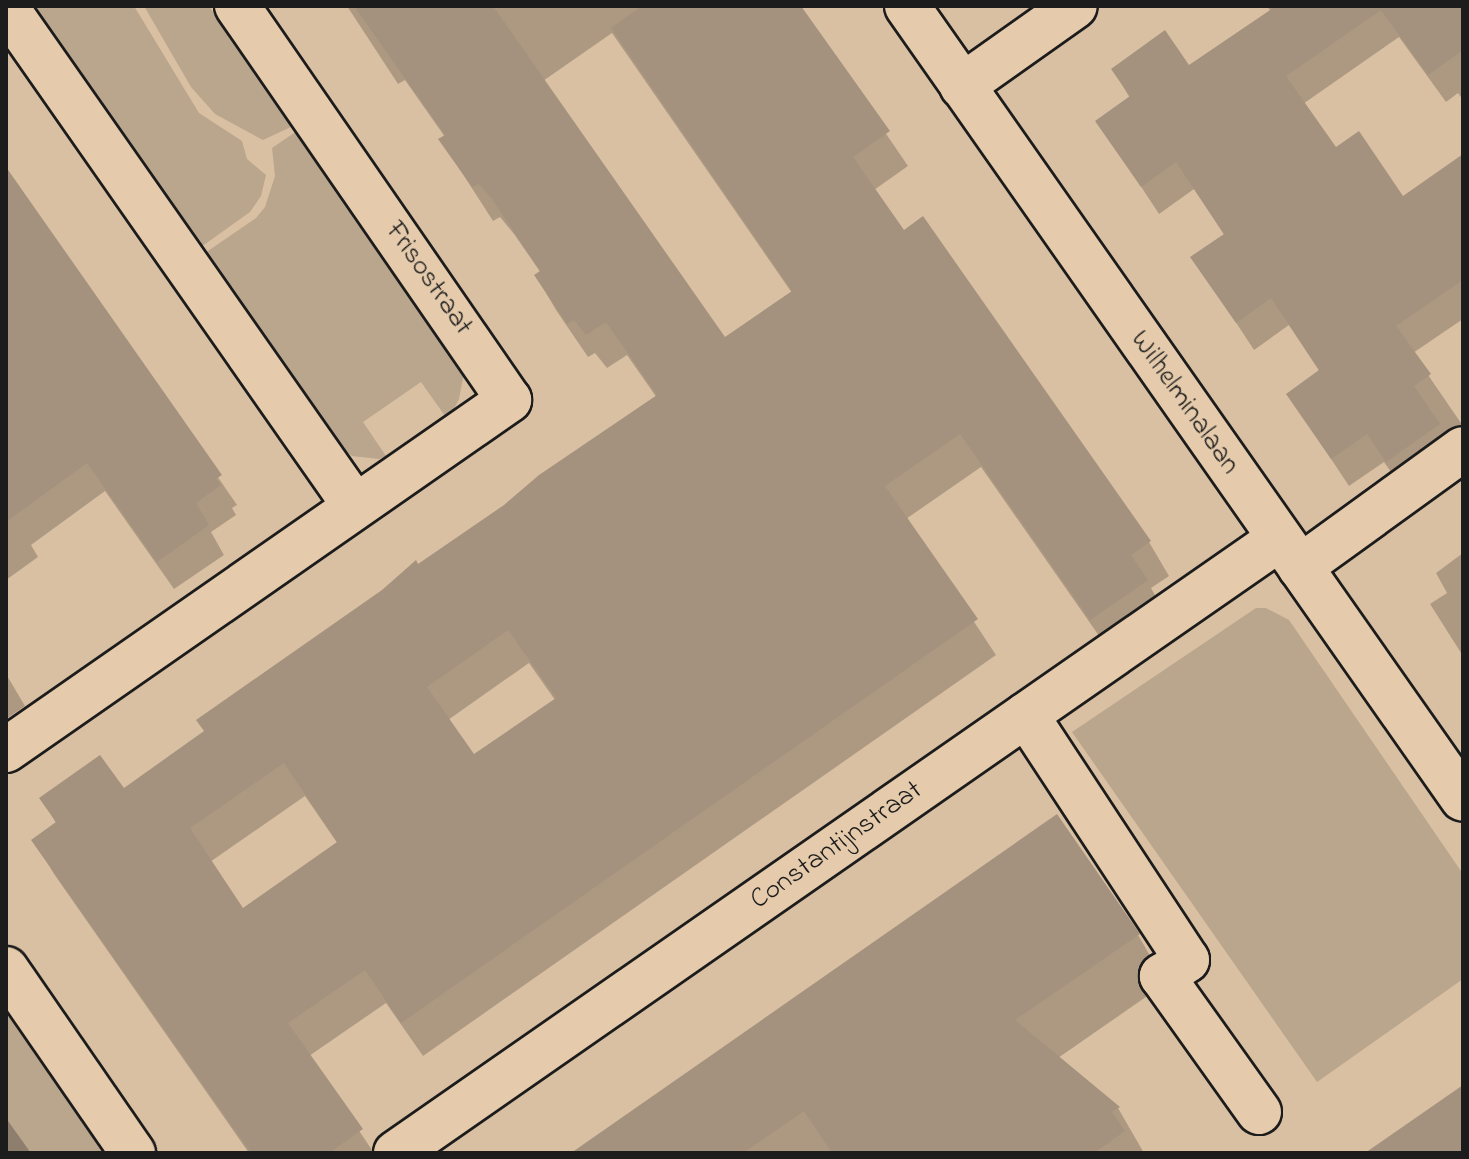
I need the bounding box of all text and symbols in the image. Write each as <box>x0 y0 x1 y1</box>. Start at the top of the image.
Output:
street label: Frisostraat <box>377 216 479 342</box>
street label: Wilhelminalaan <box>1122 325 1246 481</box>
street label: Constantijnstraat <box>745 774 929 918</box>

